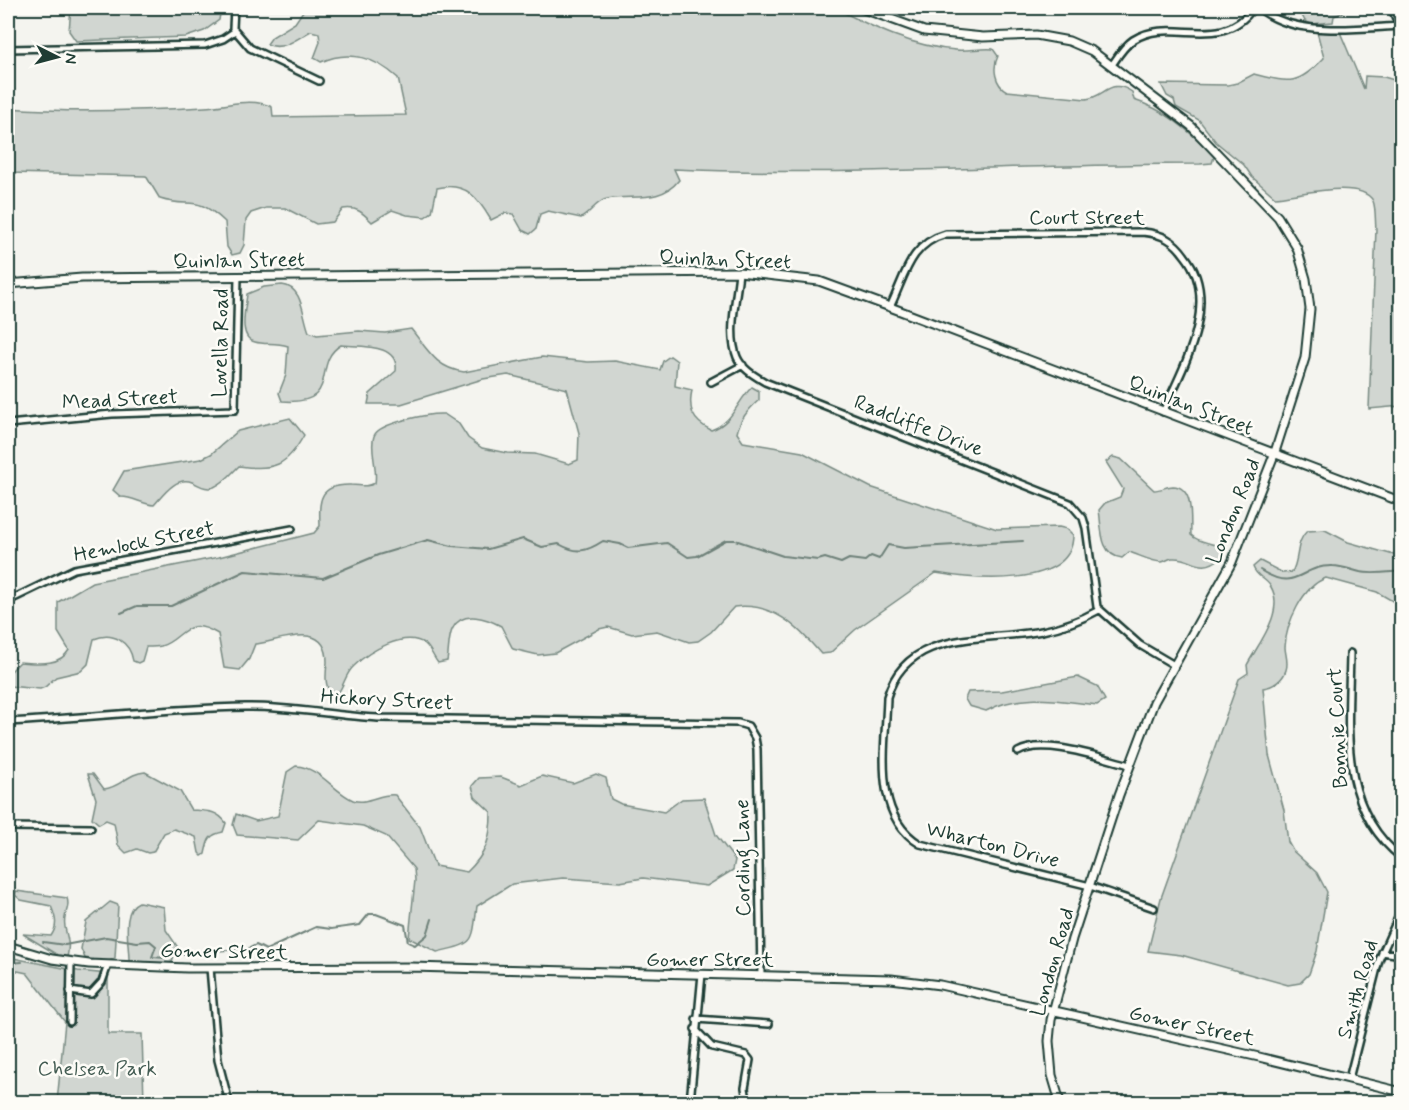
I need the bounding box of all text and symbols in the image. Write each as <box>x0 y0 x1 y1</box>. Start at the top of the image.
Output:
north arrow <box>27 27 87 87</box>
text: N <box>59 52 81 65</box>
street label: Court Street <box>1029 204 1146 232</box>
street label: Quinlan Street <box>658 244 792 276</box>
street label: Quinlan Street <box>173 246 306 276</box>
street label: Lovella Road <box>206 288 236 398</box>
street label: Quinlan Street <box>1124 369 1258 443</box>
street label: Mead Street <box>61 383 179 417</box>
street label: Radcliffe Drive <box>850 388 987 464</box>
street label: London Road <box>1200 454 1268 568</box>
street label: Hemlock Street <box>71 515 217 569</box>
street label: Bonnie Court <box>1321 667 1355 789</box>
street label: Hickory Street <box>320 683 454 717</box>
street label: Cording Lane <box>728 799 760 917</box>
street label: Wharton Drive <box>923 815 1062 875</box>
street label: London Road <box>1024 905 1082 1020</box>
street label: Smith Road <box>1330 936 1385 1042</box>
street label: Gomer Street <box>160 937 289 967</box>
street label: Gomer Street <box>646 946 775 974</box>
street label: Gomer Street <box>1126 999 1258 1053</box>
park label: Chelsea Park <box>37 1055 157 1083</box>

